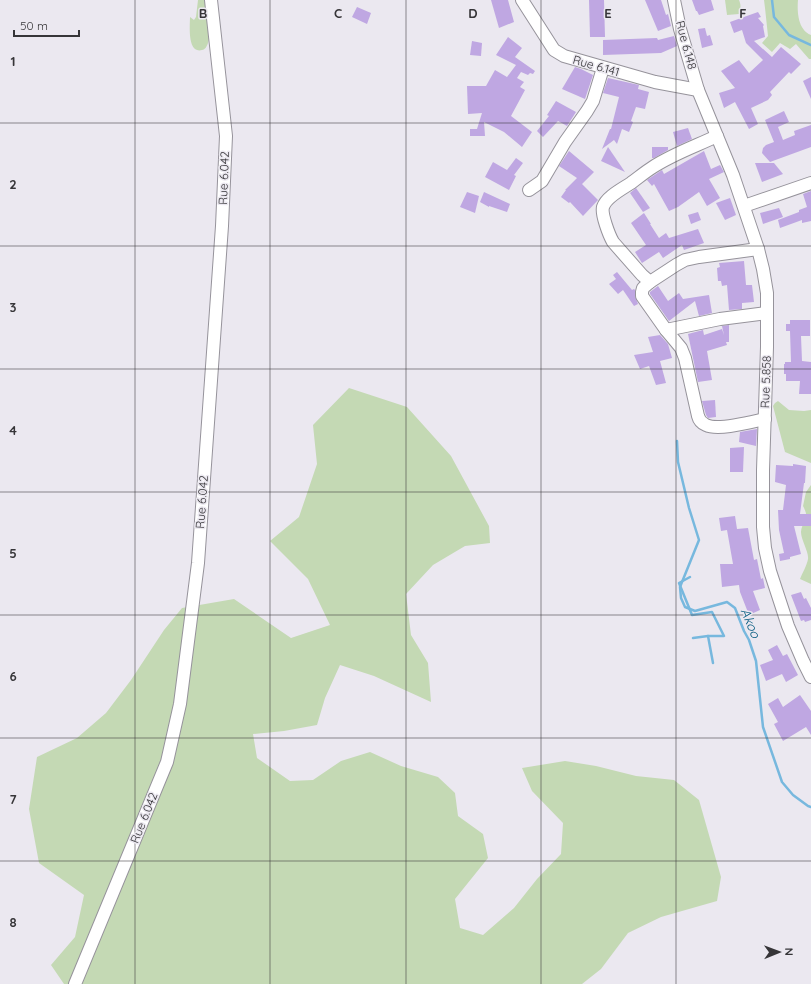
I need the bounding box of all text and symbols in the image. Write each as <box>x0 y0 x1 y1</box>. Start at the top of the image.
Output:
text: B <box>199 5 207 21</box>
text: C <box>334 5 342 21</box>
text: D <box>468 5 478 21</box>
text: E <box>604 5 612 21</box>
text: F <box>739 5 747 21</box>
scale bar <box>14 12 79 38</box>
text: 50 m <box>20 18 48 33</box>
street label: Rue 6.148 <box>673 19 700 71</box>
street label: Rue 6.141 <box>571 52 621 79</box>
text: 1 <box>10 53 16 69</box>
street label: Rue 6.042 <box>215 151 232 205</box>
text: 2 <box>9 176 17 192</box>
text: 3 <box>10 299 17 315</box>
street label: Rue 5.858 <box>757 355 774 409</box>
text: 4 <box>9 422 17 438</box>
street label: Rue 6.042 <box>192 474 211 529</box>
text: 5 <box>9 545 17 561</box>
water label: Akoo <box>738 606 765 641</box>
text: 6 <box>9 668 17 684</box>
street label: Rue 6.042 <box>127 790 161 845</box>
text: 7 <box>9 791 17 807</box>
text: 8 <box>9 914 17 930</box>
north arrow <box>759 932 799 972</box>
text: N <box>782 948 796 956</box>

